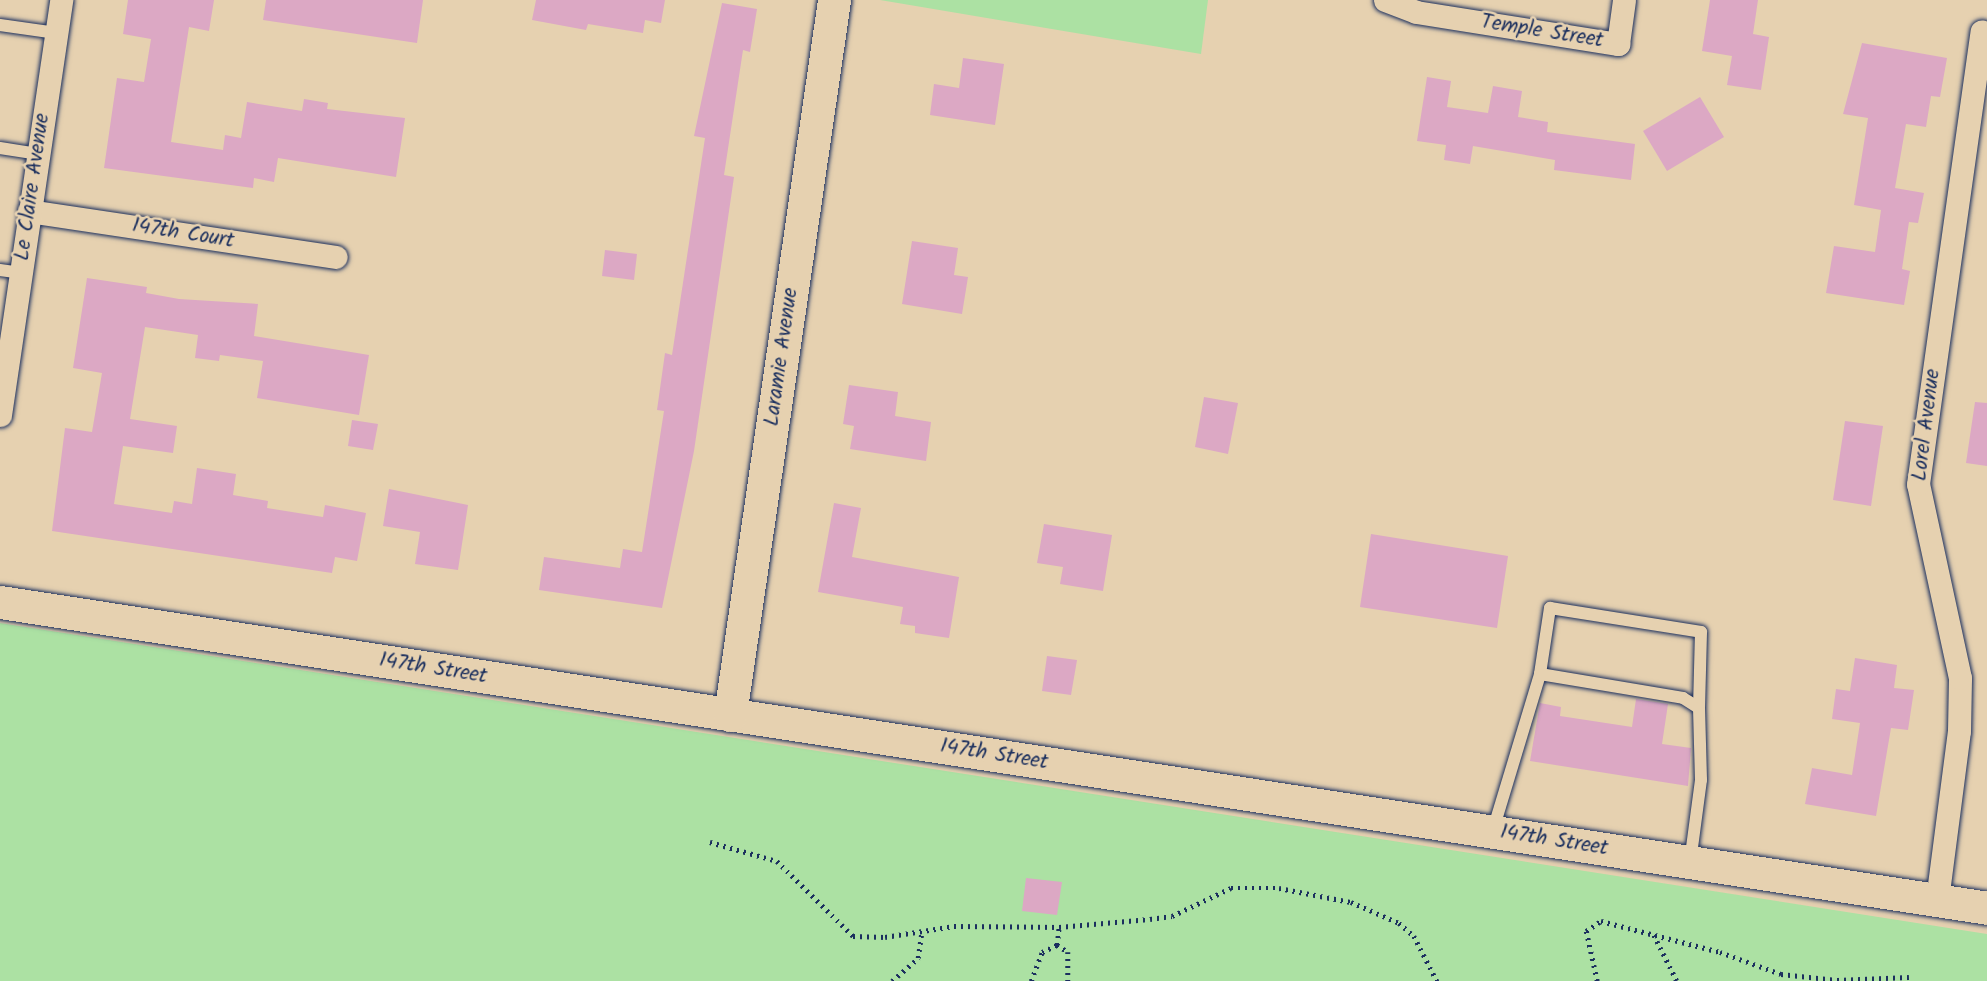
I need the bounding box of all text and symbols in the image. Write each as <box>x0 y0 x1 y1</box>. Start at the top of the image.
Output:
street label: Temple Street <box>1479 10 1605 54</box>
street label: Le Claire Avenue <box>10 112 56 262</box>
street label: 147th Court <box>130 214 236 254</box>
street label: Laramie Avenue <box>760 286 804 428</box>
street label: Lorel Avenue <box>1908 367 1946 483</box>
street label: 147th Street <box>377 648 489 690</box>
street label: 147th Street <box>938 734 1050 776</box>
street label: 147th Street <box>1498 820 1610 862</box>

